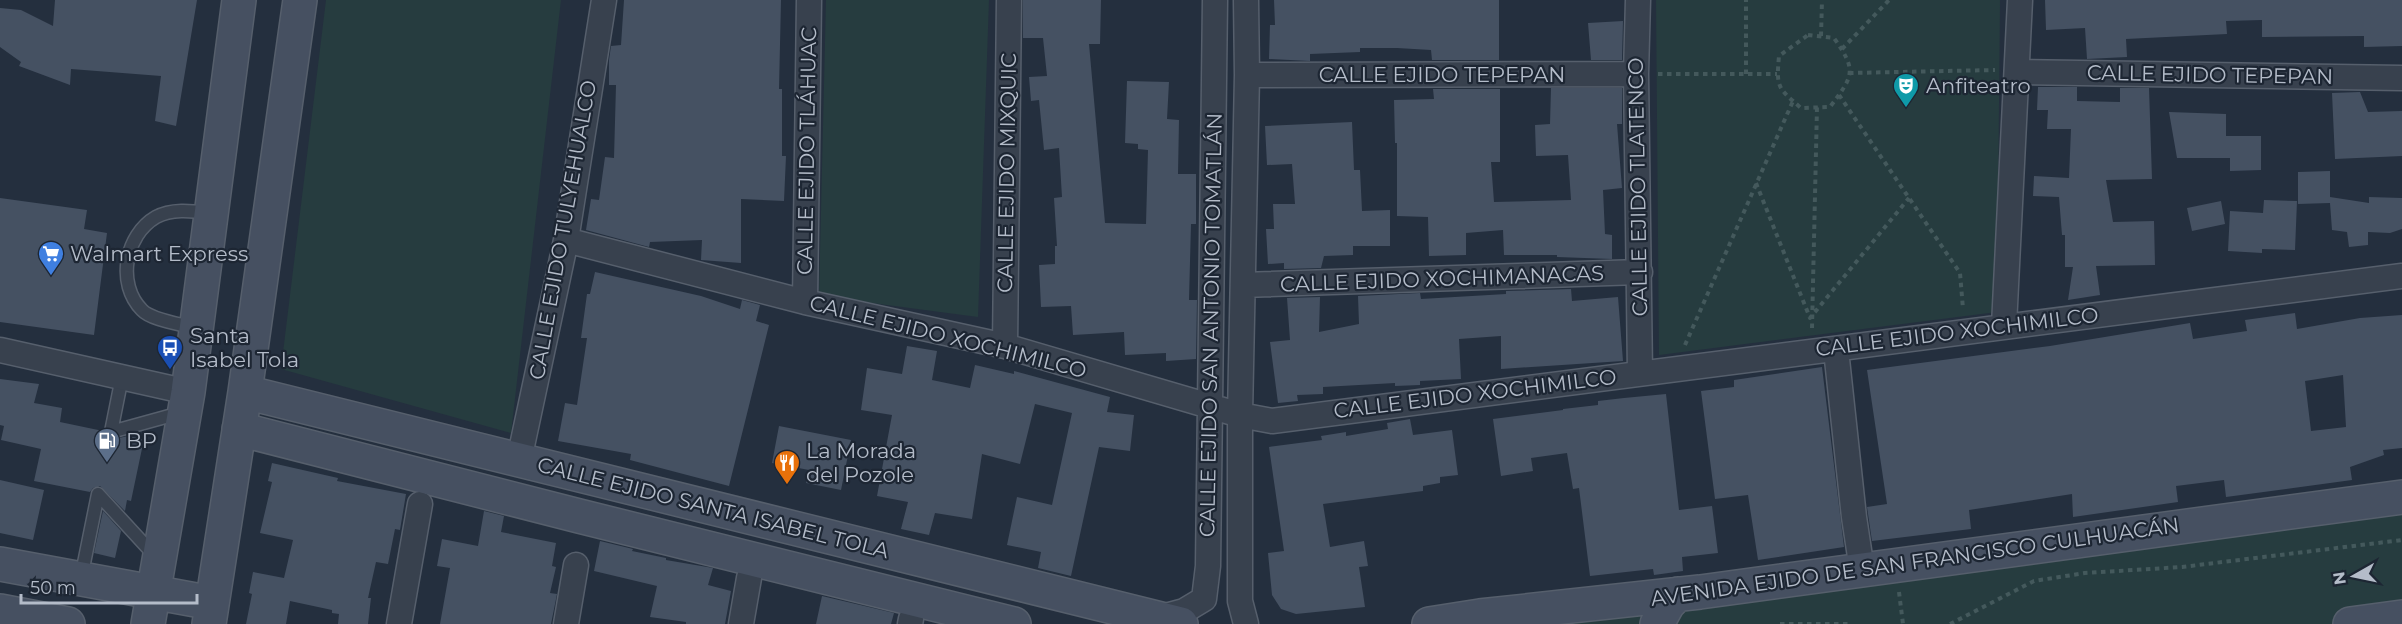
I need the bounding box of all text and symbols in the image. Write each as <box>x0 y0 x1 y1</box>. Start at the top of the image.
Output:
street label: CALLE EJIDO TLÁHUAC <box>792 27 821 275</box>
street label: CALLE EJIDO MIXQUIC <box>992 53 1021 293</box>
street label: CALLE EJIDO TLATENCO <box>1623 57 1652 317</box>
street label: CALLE EJIDO TEPEPAN <box>2087 60 2333 89</box>
street label: CALLE EJIDO TEPEPAN <box>1319 62 1565 87</box>
theatre icon: Anfiteatro <box>1891 71 1921 109</box>
place label: Anfiteatro <box>1926 73 2031 98</box>
street label: CALLE EJIDO TULYEHUALCO <box>524 78 601 382</box>
street label: CALLE EJIDO SAN ANTONIO TOMATLÁN <box>1194 113 1227 537</box>
supermarket icon: Walmart Express <box>36 239 66 277</box>
place label: Walmart Express <box>70 241 248 266</box>
street label: CALLE EJIDO XOCHIMANACAS <box>1280 260 1604 297</box>
street label: CALLE EJIDO XOCHIMILCO <box>807 290 1089 383</box>
street label: CALLE EJIDO XOCHIMILCO <box>1814 302 2100 361</box>
place label: Santa Isabel Tola <box>190 323 299 372</box>
bus stop icon: Santa Isabel Tola <box>155 333 185 371</box>
street label: CALLE EJIDO XOCHIMILCO <box>1332 364 1618 423</box>
fuel station icon: BP <box>92 426 122 464</box>
place label: BP <box>126 428 157 453</box>
place label: La Morada del Pozole <box>806 438 916 487</box>
restaurant icon: La Morada del Pozole <box>772 448 802 486</box>
street label: CALLE EJIDO SANTA ISABEL TOLA <box>535 452 892 564</box>
street label: AVENIDA EJIDO DE SAN FRANCISCO CULHUACÁN <box>1649 512 2181 611</box>
north arrow <box>2324 546 2384 606</box>
scale bar <box>21 567 196 605</box>
text: N <box>2329 570 2350 586</box>
text: 50 m <box>30 577 76 599</box>

